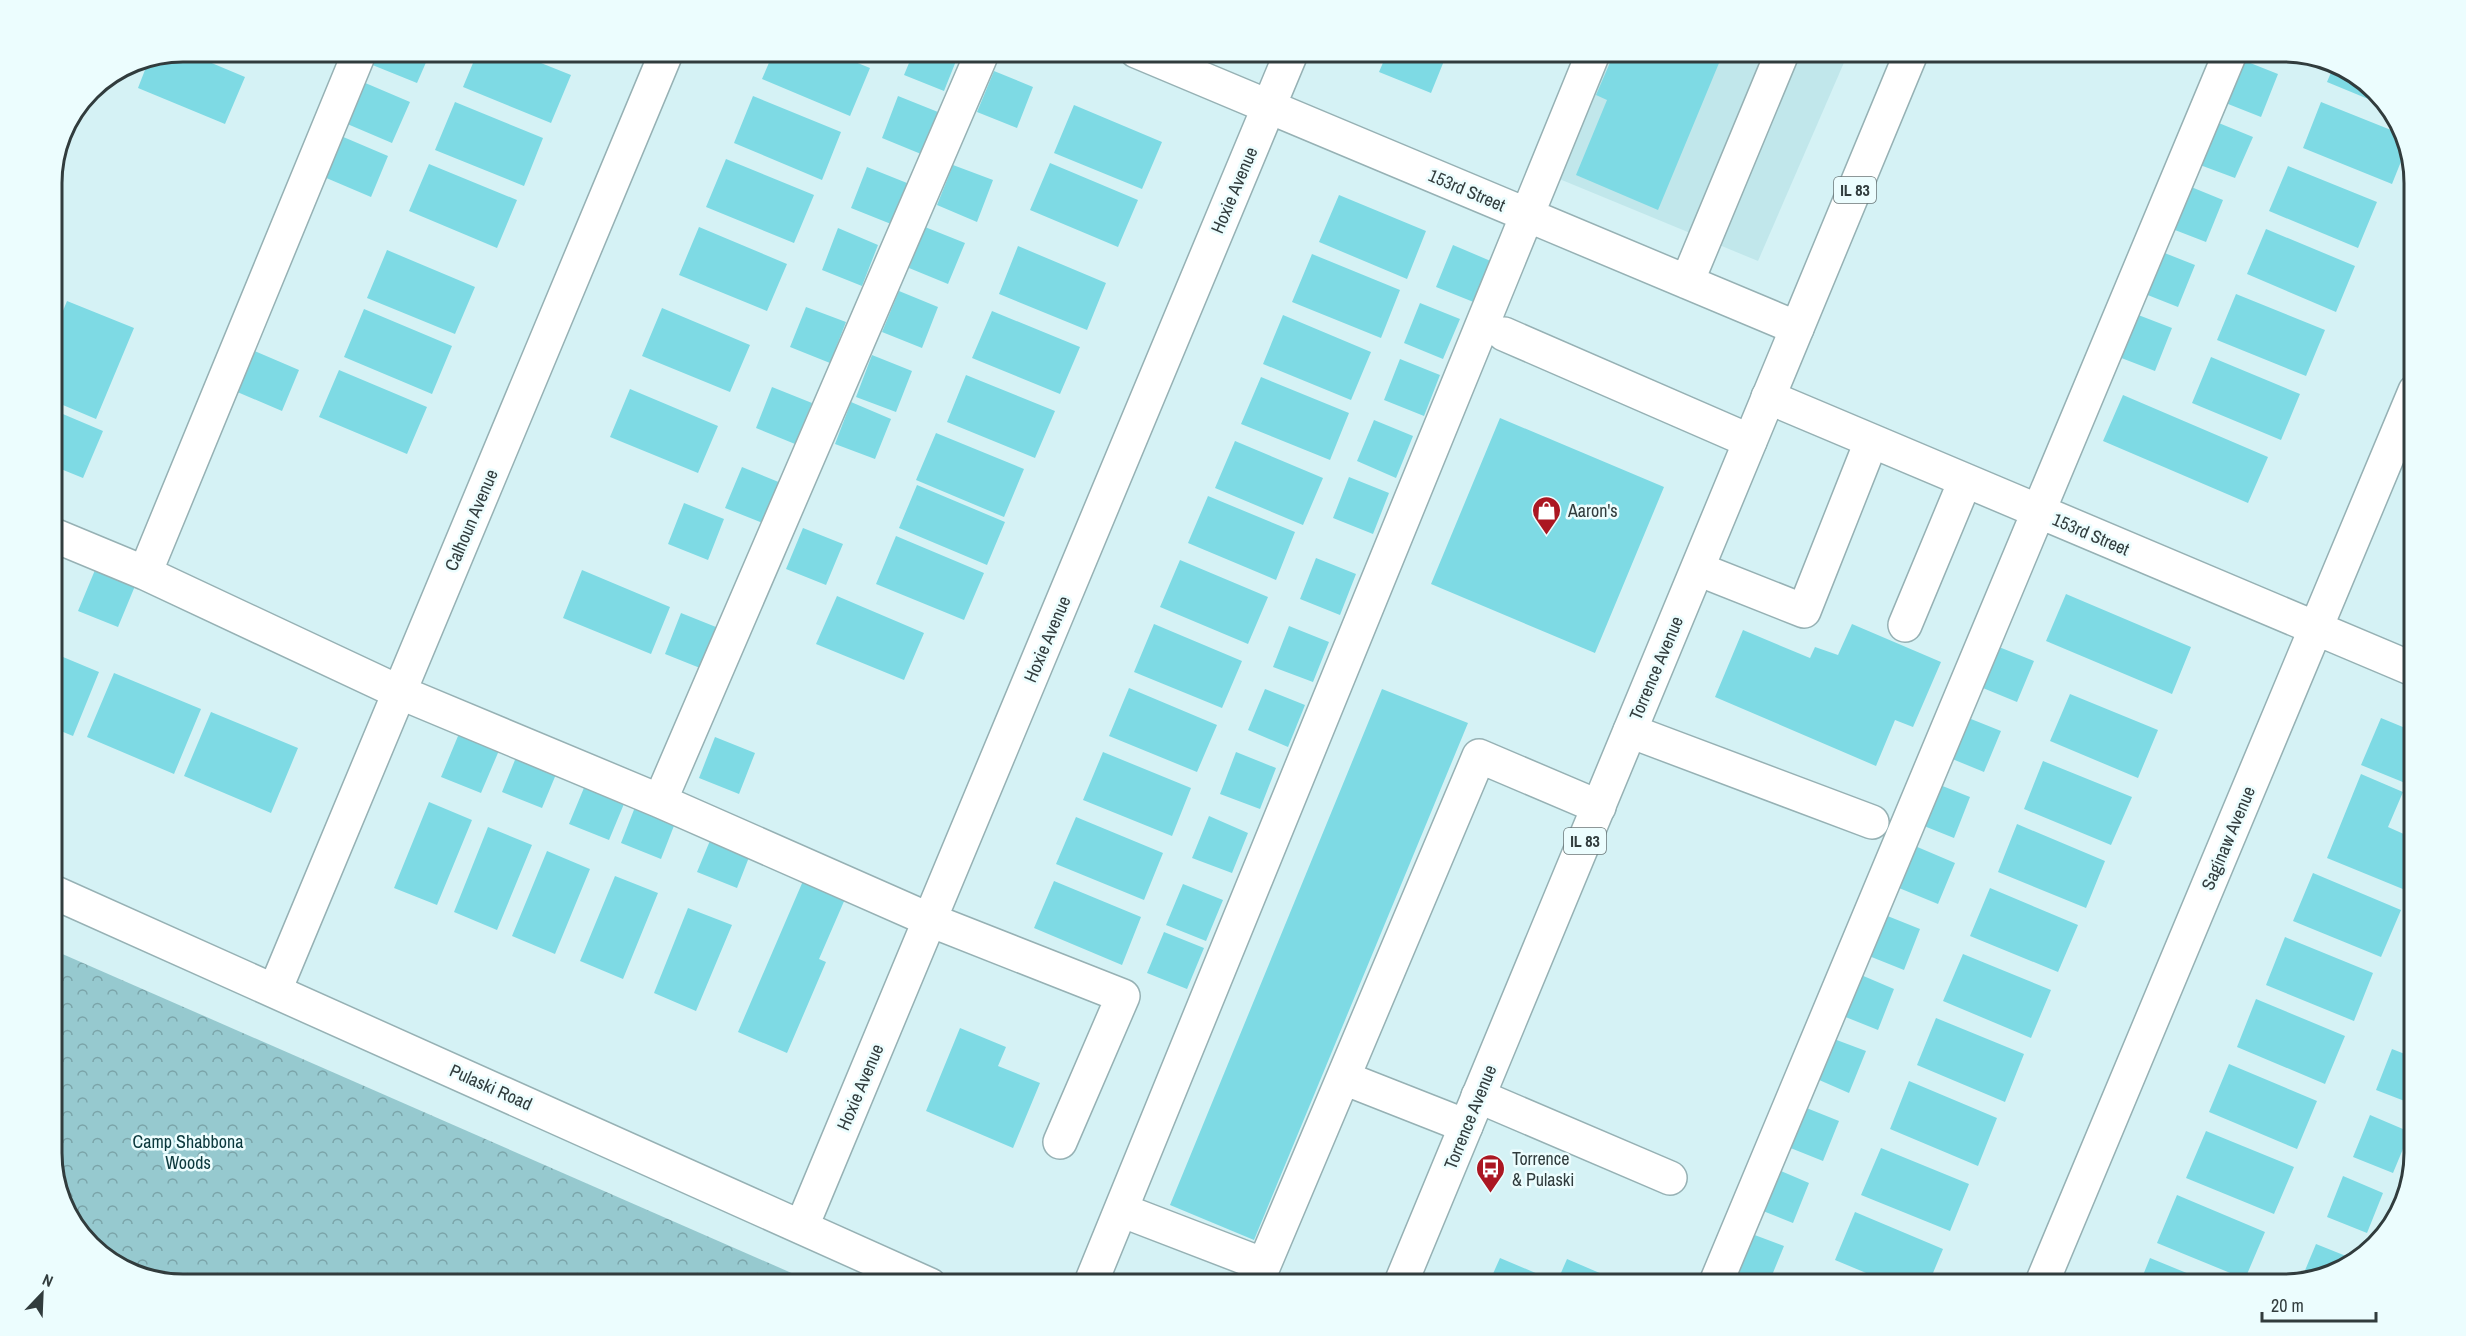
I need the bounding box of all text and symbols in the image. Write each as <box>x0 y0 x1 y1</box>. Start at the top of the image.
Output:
street label: Hoxie Avenue <box>1205 143 1263 237</box>
street label: 153rd Street <box>1425 163 1509 217</box>
road number: IL 83 <box>1834 177 1876 203</box>
street label: Calhoun Avenue <box>438 465 504 575</box>
shop icon: Aaron's <box>1531 494 1563 536</box>
place label: Aaron's <box>1567 498 1618 523</box>
street label: 153rd Street <box>2049 507 2133 561</box>
street label: Hoxie Avenue <box>1018 592 1076 686</box>
street label: Torrence Avenue <box>1623 612 1689 724</box>
street label: Saginaw Avenue <box>2195 782 2261 894</box>
road number: IL 83 <box>1564 828 1606 854</box>
street label: Hoxie Avenue <box>831 1040 889 1134</box>
street label: Pulaski Road <box>446 1058 536 1116</box>
street label: Torrence Avenue <box>1438 1061 1502 1173</box>
park label: Camp Shabbona Woods <box>133 1129 243 1175</box>
place label: Torrence & Pulaski <box>1512 1146 1574 1192</box>
bus stop icon: Torrence & Pulaski <box>1475 1152 1507 1194</box>
north arrow <box>12 1264 72 1324</box>
text: N <box>39 1268 57 1292</box>
scale bar <box>2262 1285 2376 1323</box>
text: 20 m <box>2271 1293 2304 1318</box>

